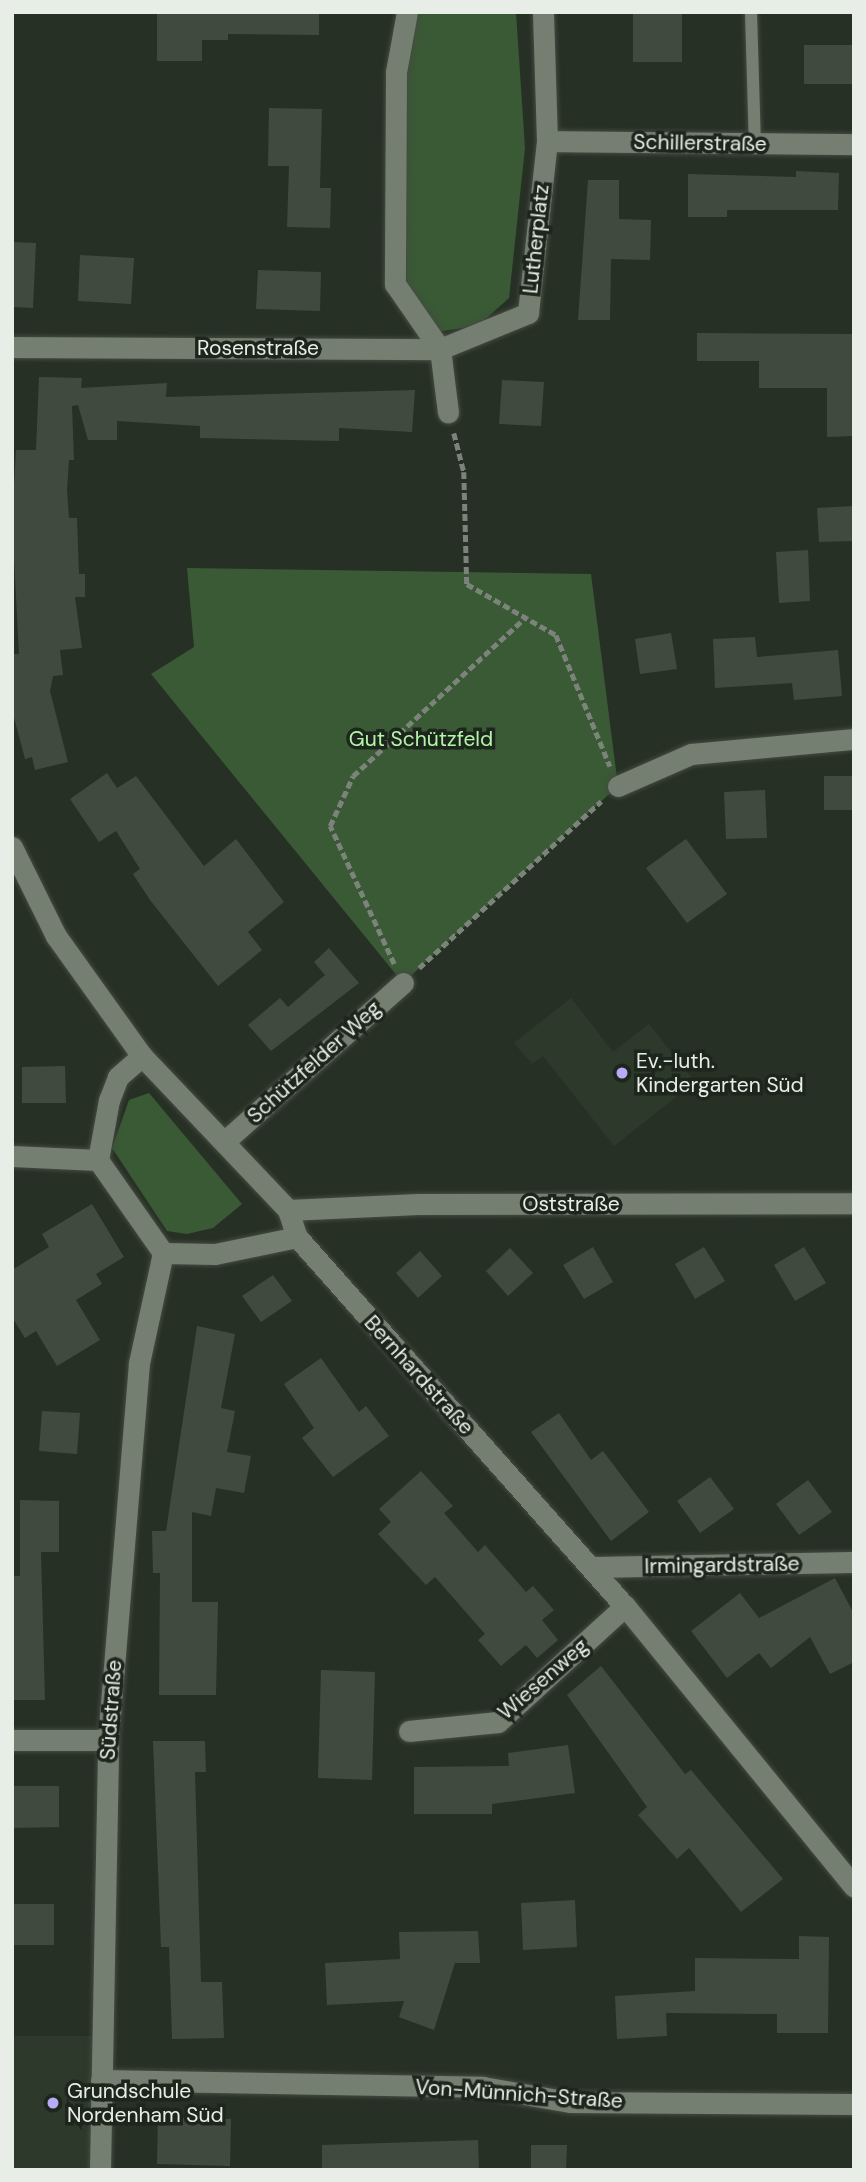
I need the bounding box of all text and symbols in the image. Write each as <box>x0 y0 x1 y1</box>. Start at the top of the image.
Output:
street label: Schillerstraße <box>633 129 767 157</box>
street label: Lutherplatz <box>518 183 554 295</box>
street label: Rosenstraße <box>197 335 319 361</box>
park label: Gut Schützfeld <box>349 726 493 752</box>
street label: Schützfelder Weg <box>242 996 386 1128</box>
place label: Ev.-luth. Kindergarten Süd <box>636 1048 804 1098</box>
marker: Ev.-luth. Kindergarten Süd <box>614 1065 630 1081</box>
street label: Oststraße <box>522 1191 620 1217</box>
street label: Bernhardstraße <box>359 1310 479 1440</box>
street label: Irmingardstraße <box>644 1551 800 1579</box>
street label: Wiesenweg <box>493 1633 593 1725</box>
street label: Südstraße <box>95 1659 127 1761</box>
street label: Von-Münnich-Straße <box>414 2074 624 2114</box>
place label: Grundschule Nordenham Süd <box>67 2078 224 2128</box>
marker: Grundschule Nordenham Süd <box>45 2095 61 2111</box>

